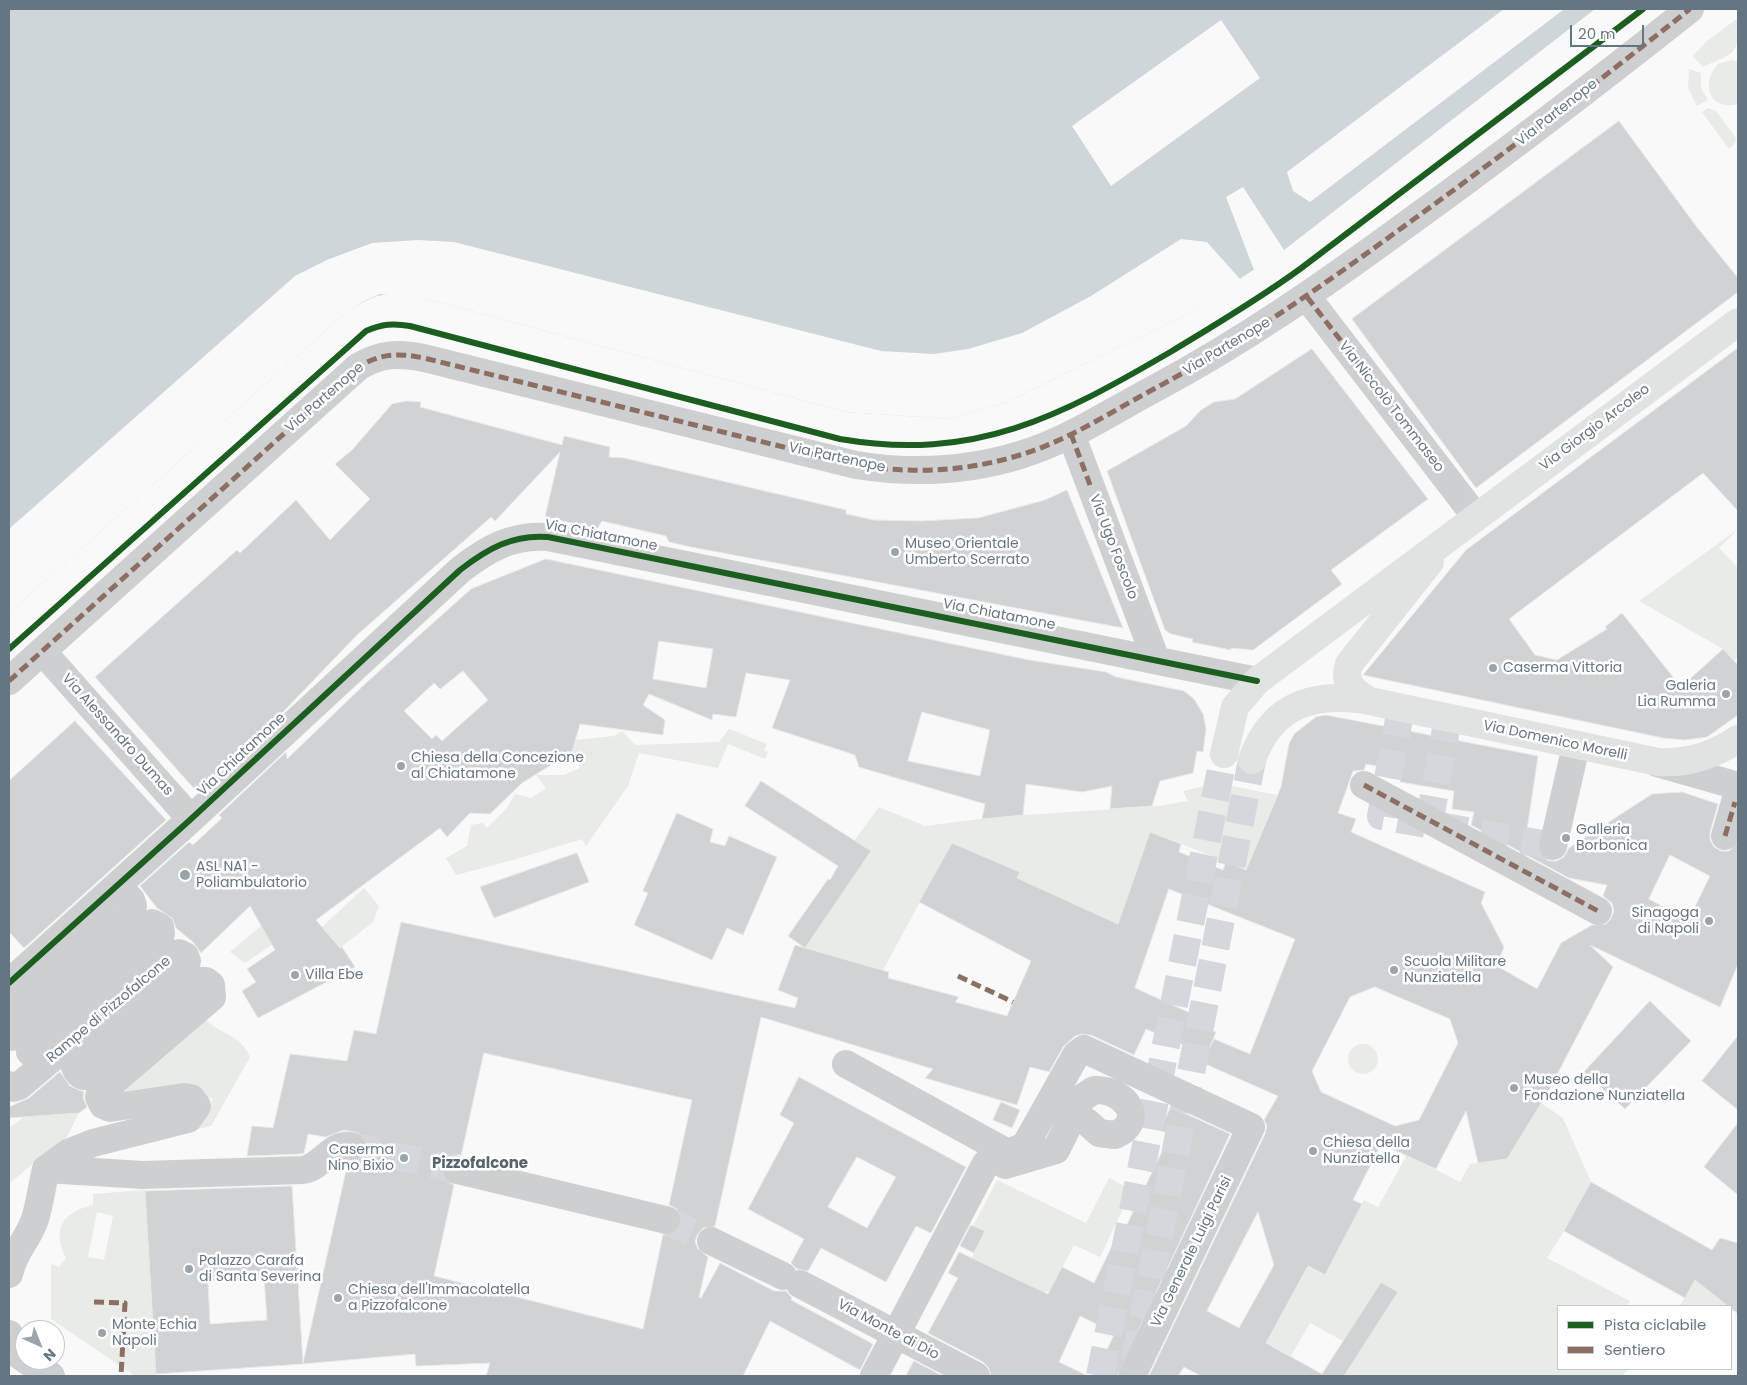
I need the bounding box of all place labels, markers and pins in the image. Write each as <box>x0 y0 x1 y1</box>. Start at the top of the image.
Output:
place label: Museo Orientale Umberto Scerrato <box>905 536 1029 568</box>
marker: Museo Orientale Umberto Scerrato <box>889 546 901 558</box>
place label: Caserma Vittoria <box>1503 660 1622 676</box>
marker: Caserma Vittoria <box>1487 662 1499 674</box>
place label: Galeria Lia Rumma <box>1638 678 1716 710</box>
marker: Galeria Lia Rumma <box>1720 688 1732 700</box>
place label: Chiesa della Concezione al Chiatamone <box>411 750 584 782</box>
marker: Chiesa della Concezione al Chiatamone <box>395 760 407 772</box>
place label: Galleria Borbonica <box>1576 822 1648 854</box>
marker: Galleria Borbonica <box>1560 832 1572 844</box>
place label: ASL NA1 - Poliambulatorio <box>196 859 307 892</box>
marker: ASL NA1 - Poliambulatorio <box>178 868 192 882</box>
place label: Sinagoga di Napoli <box>1632 905 1699 938</box>
marker: Sinagoga di Napoli <box>1703 915 1715 927</box>
place label: Scuola Militare Nunziatella <box>1404 954 1506 986</box>
marker: Scuola Militare Nunziatella <box>1388 964 1400 976</box>
place label: Villa Ebe <box>305 967 363 983</box>
marker: Villa Ebe <box>289 969 301 981</box>
place label: Museo della Fondazione Nunziatella <box>1524 1072 1685 1104</box>
marker: Museo della Fondazione Nunziatella <box>1508 1082 1520 1094</box>
place label: Chiesa della Nunziatella <box>1323 1135 1410 1168</box>
place label: Caserma Nino Bixio <box>328 1142 394 1174</box>
marker: Chiesa della Nunziatella <box>1307 1145 1319 1157</box>
marker: Caserma Nino Bixio <box>398 1152 410 1164</box>
place label: Palazzo Carafa di Santa Severina <box>199 1253 321 1285</box>
marker: Palazzo Carafa di Santa Severina <box>183 1263 195 1275</box>
place label: Chiesa dell'Immacolatella a Pizzofalcone <box>348 1282 530 1314</box>
marker: Chiesa dell'Immacolatella a Pizzofalcone <box>332 1292 344 1304</box>
place label: Monte Echia Napoli <box>112 1317 197 1350</box>
marker: Monte Echia Napoli <box>96 1327 108 1339</box>

